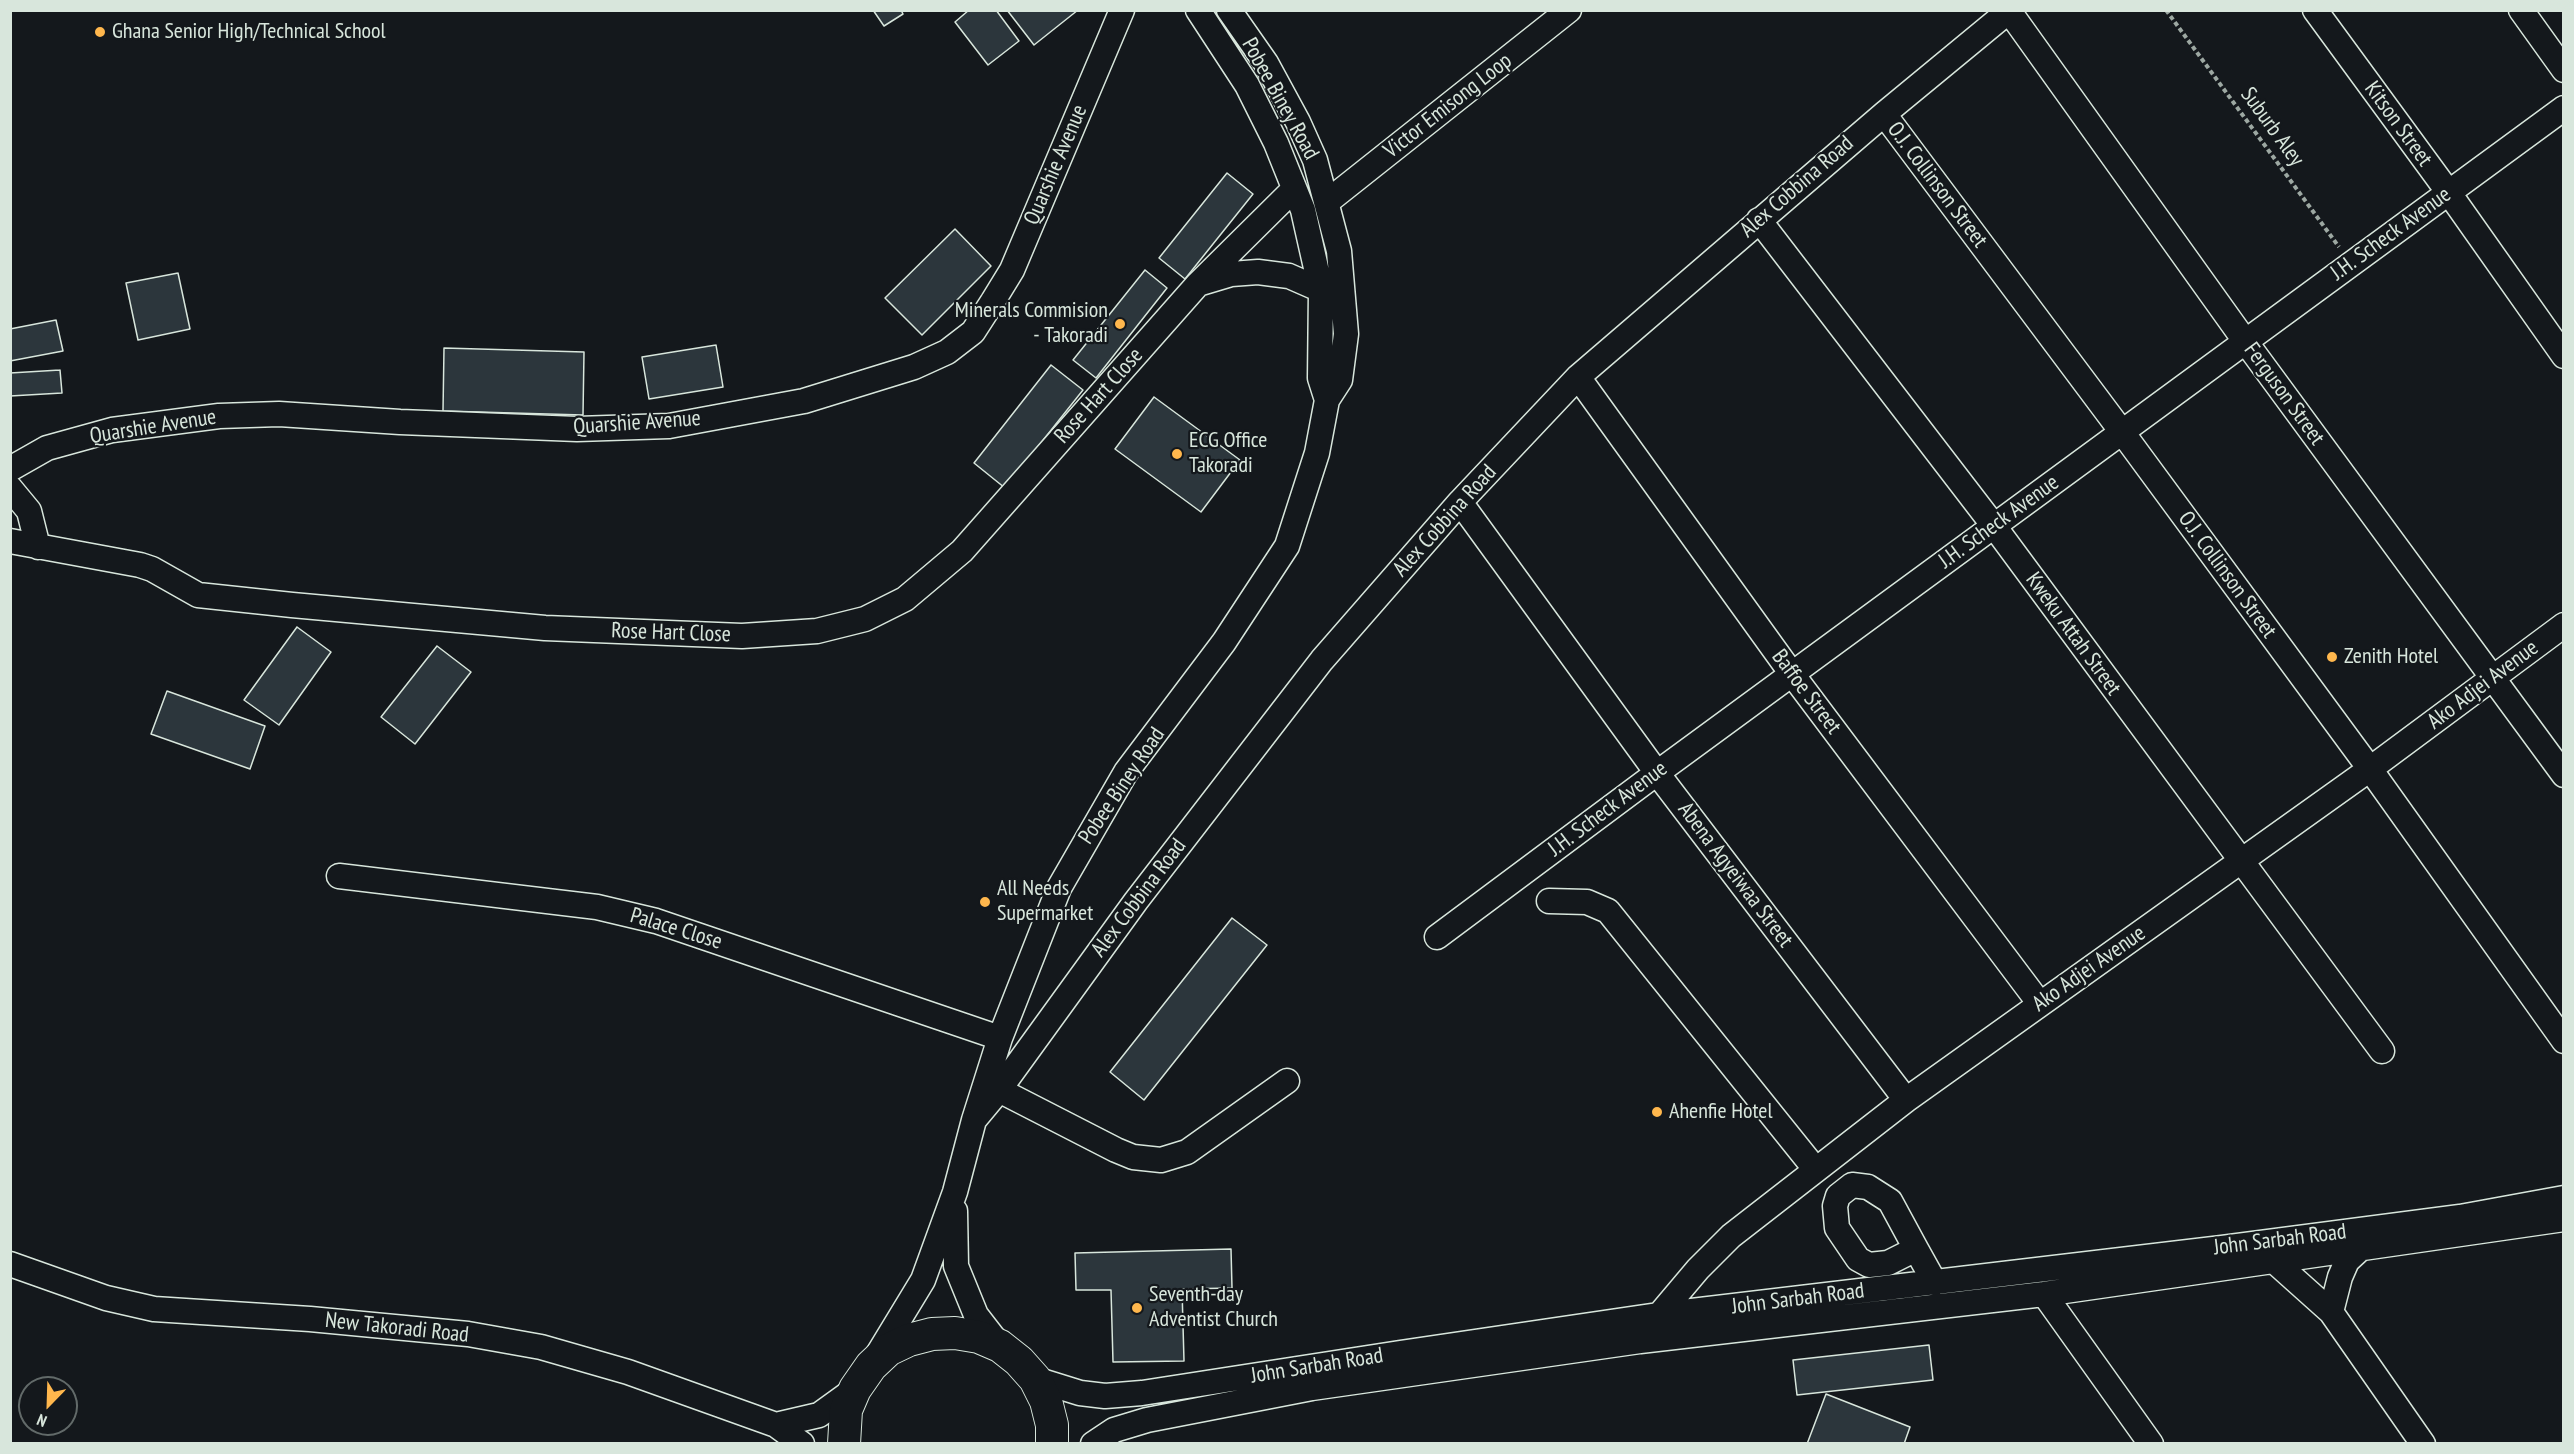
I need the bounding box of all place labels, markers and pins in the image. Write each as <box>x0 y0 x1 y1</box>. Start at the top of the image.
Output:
place label: Ghana Senior High/Technical School <box>112 19 386 45</box>
marker: Ghana Senior High/Technical School <box>93 25 107 39</box>
place label: Minerals Commision - Takoradi <box>955 298 1108 350</box>
marker: Minerals Commision - Takoradi <box>1113 317 1127 331</box>
place label: ECG Office Takoradi <box>1189 428 1267 480</box>
marker: ECG Office Takoradi <box>1170 447 1184 461</box>
place label: Zenith Hotel <box>2344 644 2438 670</box>
marker: Zenith Hotel <box>2325 650 2339 664</box>
place label: All Needs Supermarket <box>997 876 1093 927</box>
marker: All Needs Supermarket <box>978 895 992 909</box>
place label: Ahenfie Hotel <box>1669 1099 1773 1125</box>
marker: Ahenfie Hotel <box>1650 1105 1664 1119</box>
place label: Seventh-day Adventist Church <box>1149 1282 1278 1334</box>
marker: Seventh-day Adventist Church <box>1130 1301 1144 1315</box>

